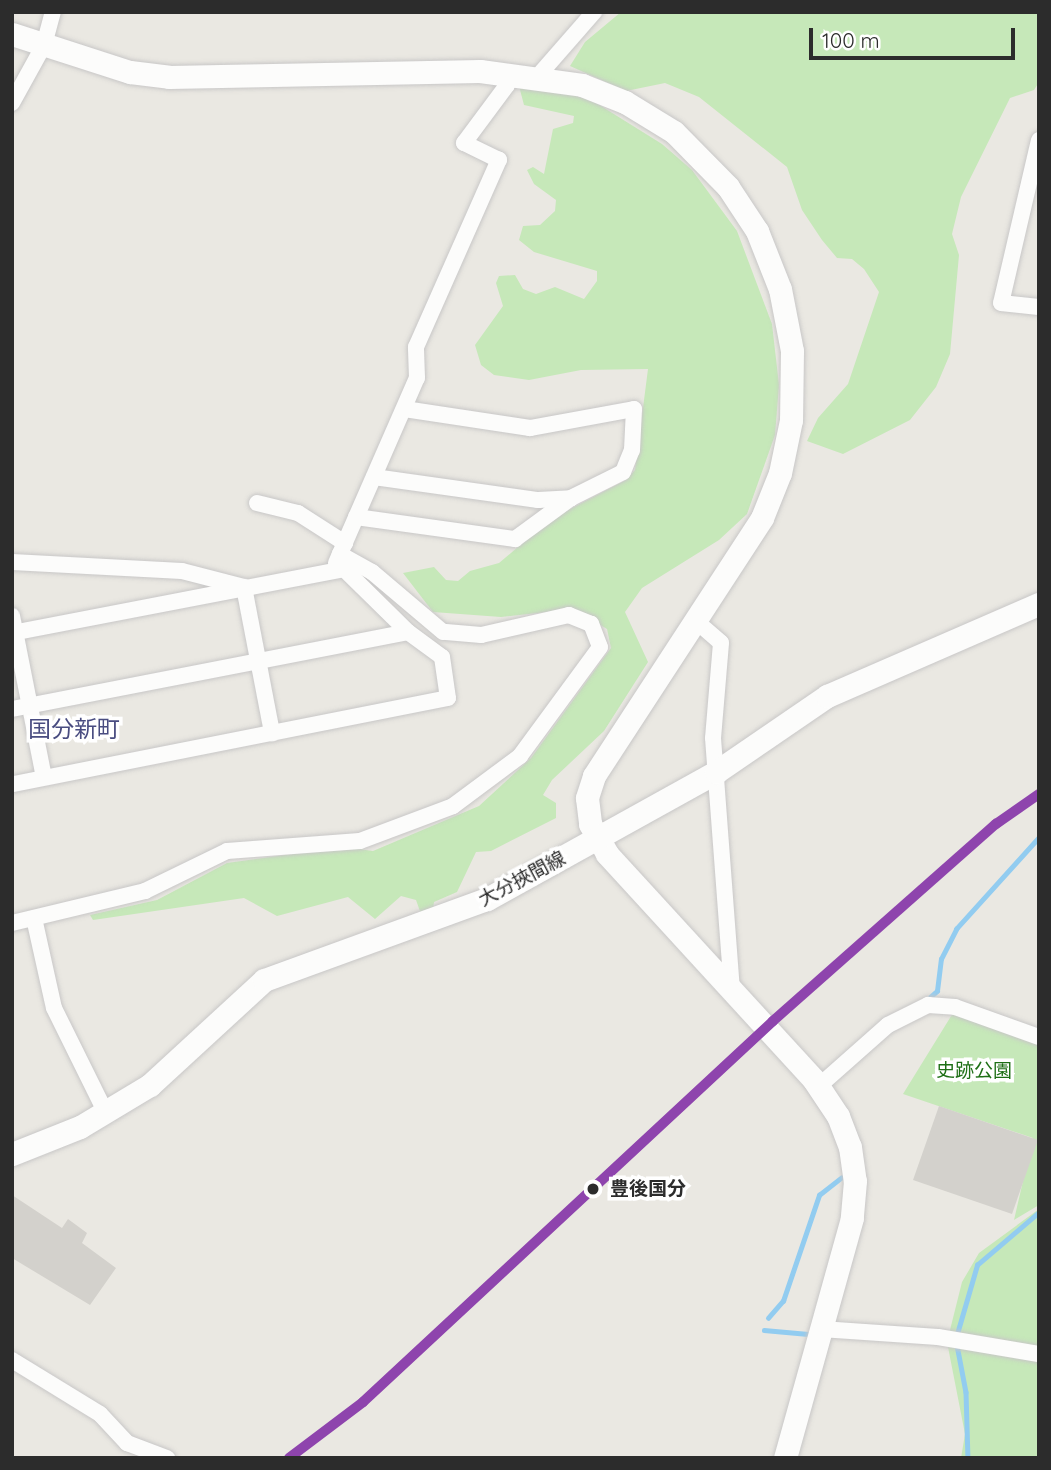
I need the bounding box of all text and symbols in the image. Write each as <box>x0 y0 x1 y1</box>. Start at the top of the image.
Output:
scale bar <box>813 14 1020 58</box>
text: 100 m <box>822 27 880 53</box>
district label: 国分新町 <box>28 715 120 743</box>
street label: 大分挾間線 <box>475 847 569 911</box>
park label: 史跡公園 <box>936 1060 1012 1082</box>
marker: 豊後国分 <box>582 1178 604 1200</box>
place label: 豊後国分 <box>610 1178 686 1200</box>

